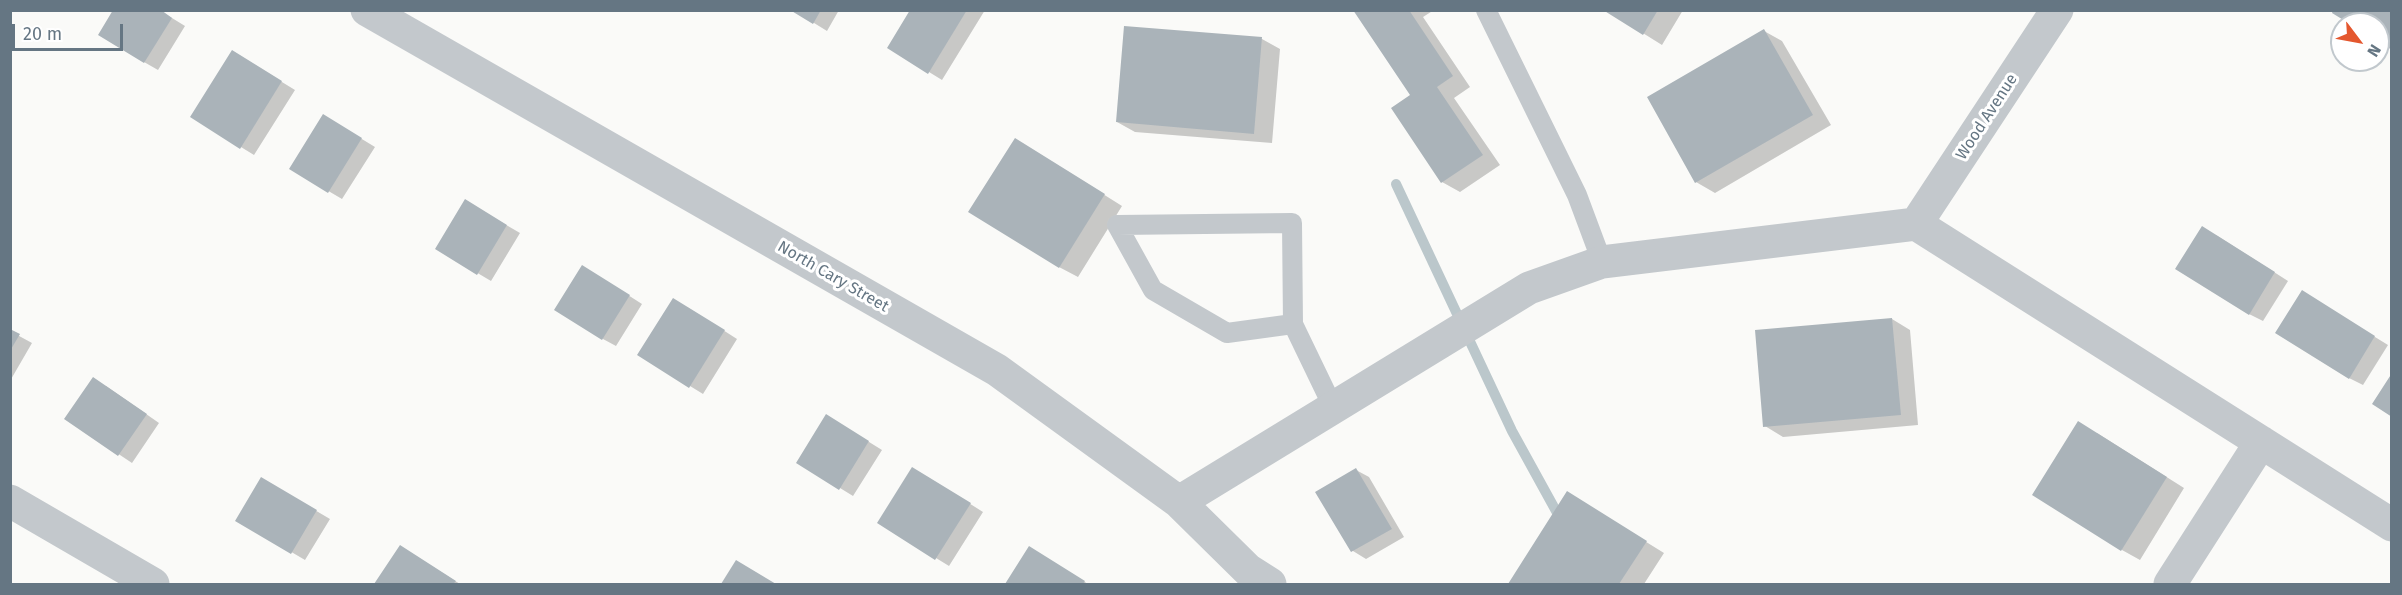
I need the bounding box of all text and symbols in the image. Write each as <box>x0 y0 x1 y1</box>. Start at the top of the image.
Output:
scale bar <box>15 12 126 50</box>
north arrow <box>2330 12 2390 72</box>
text: 20 m <box>23 23 62 45</box>
text: N <box>2363 41 2385 60</box>
street label: Wood Avenue <box>1952 70 2022 164</box>
street label: North Cary Street <box>774 237 892 317</box>

